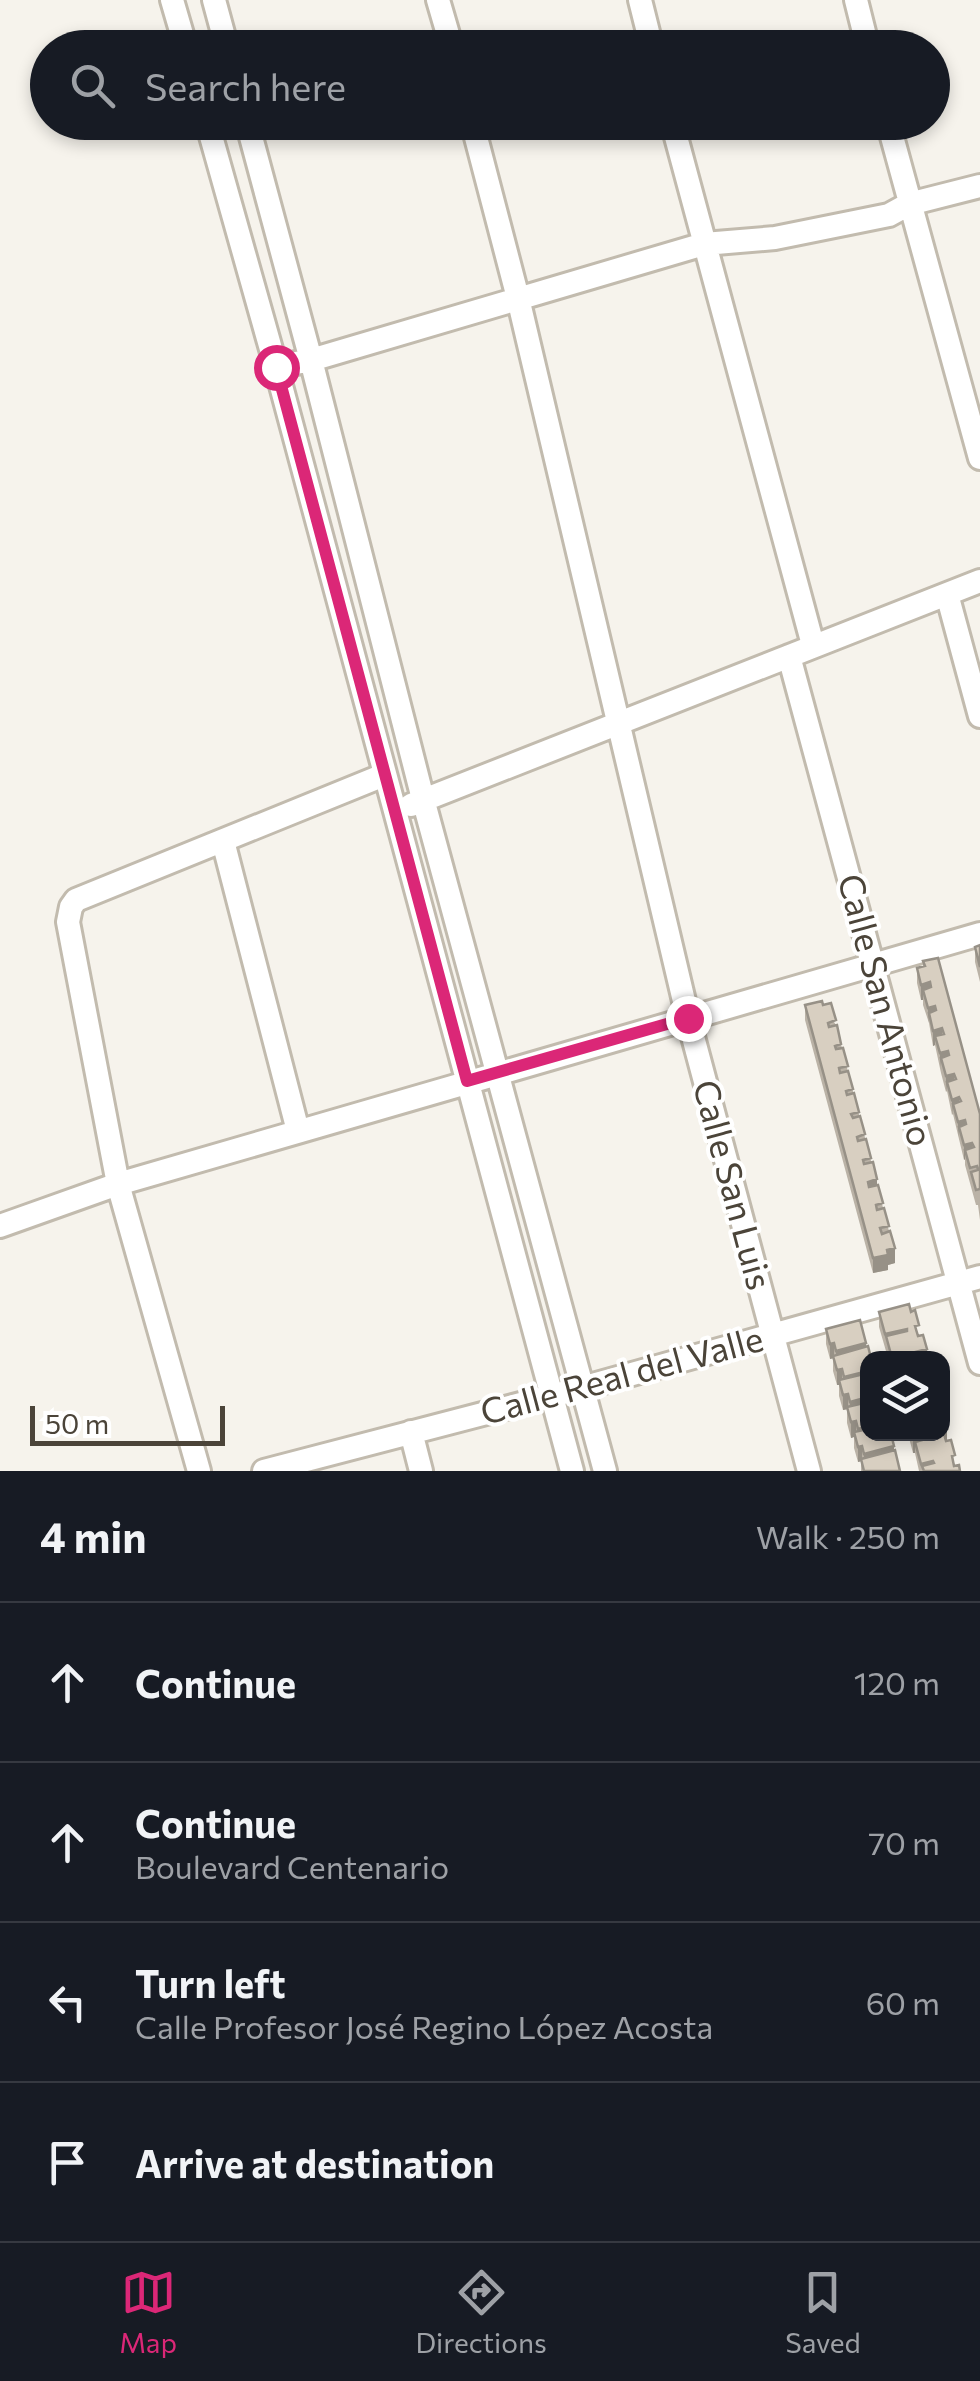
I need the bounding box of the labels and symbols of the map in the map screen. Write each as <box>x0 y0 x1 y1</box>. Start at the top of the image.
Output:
route start <box>254 345 300 391</box>
street label: Calle San Antonio <box>830 869 944 1150</box>
route end <box>666 996 712 1042</box>
street label: Calle San Luis <box>686 1075 783 1294</box>
street label: Calle Real del Valle <box>475 1315 767 1432</box>
scale bar <box>30 1401 225 1446</box>

